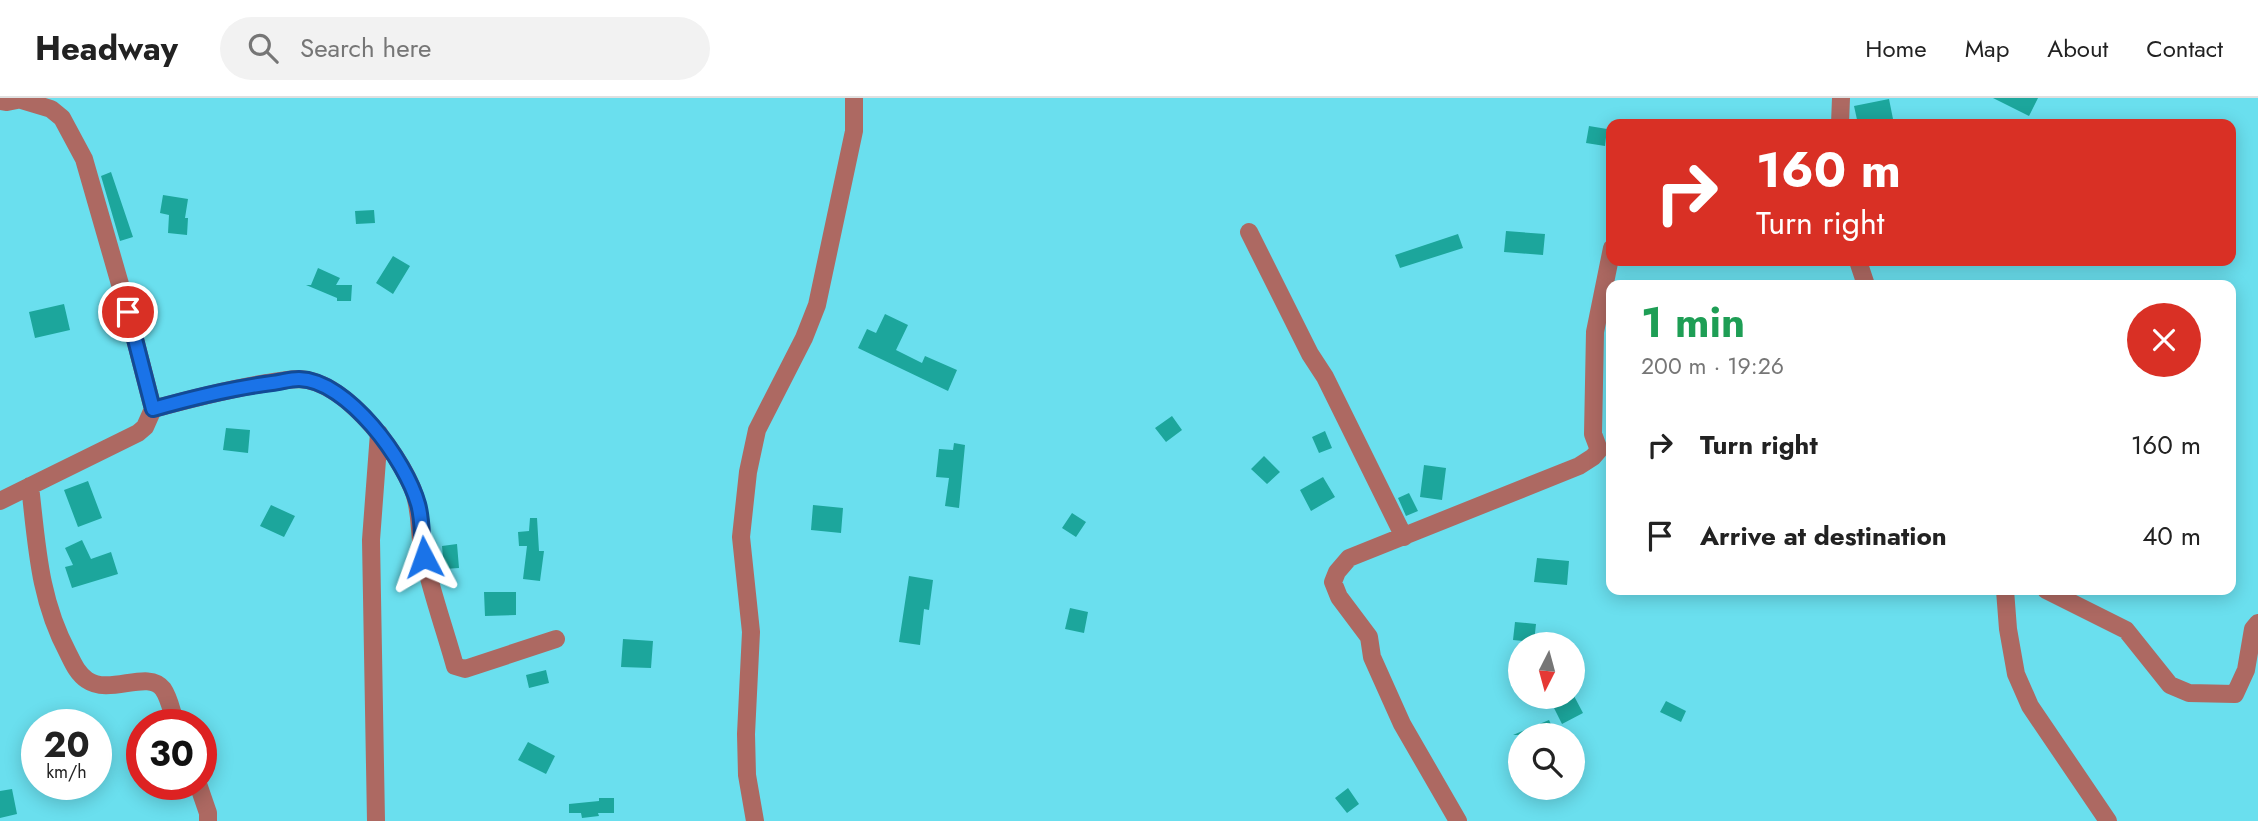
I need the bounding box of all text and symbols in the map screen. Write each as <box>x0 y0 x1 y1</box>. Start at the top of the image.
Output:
search box <box>220 17 710 80</box>
text: Headway <box>35 25 178 72</box>
icon: search <box>244 29 282 67</box>
text: Search here <box>300 29 431 67</box>
text: Home <box>1865 31 1927 66</box>
text: Map <box>1965 31 2009 66</box>
text: About <box>2047 31 2108 66</box>
text: Contact <box>2146 31 2223 66</box>
text: 160 m <box>1756 135 1901 205</box>
icon: right <box>1641 147 1732 238</box>
text: Turn right <box>1756 200 1885 246</box>
pin <box>98 282 158 342</box>
text: 1 min <box>1641 292 1745 353</box>
icon: arrive <box>109 293 147 331</box>
button: close <box>2127 303 2201 377</box>
text: 200 m · 19:26 <box>1641 349 1784 383</box>
icon: right <box>1641 426 1679 464</box>
text: Turn right <box>1700 426 1818 464</box>
text: 160 m <box>2131 426 2201 464</box>
icon: arrive <box>1641 517 1679 555</box>
text: Arrive at destination <box>1700 517 1947 555</box>
text: 40 m <box>2142 517 2201 555</box>
position arrow <box>387 520 461 594</box>
north arrow <box>1508 632 1586 709</box>
map controls <box>1508 632 1585 800</box>
speed limit sign: 30 <box>126 709 217 800</box>
text: 20 <box>43 720 90 770</box>
button: search <box>1508 723 1585 800</box>
text: km/h <box>46 759 87 785</box>

